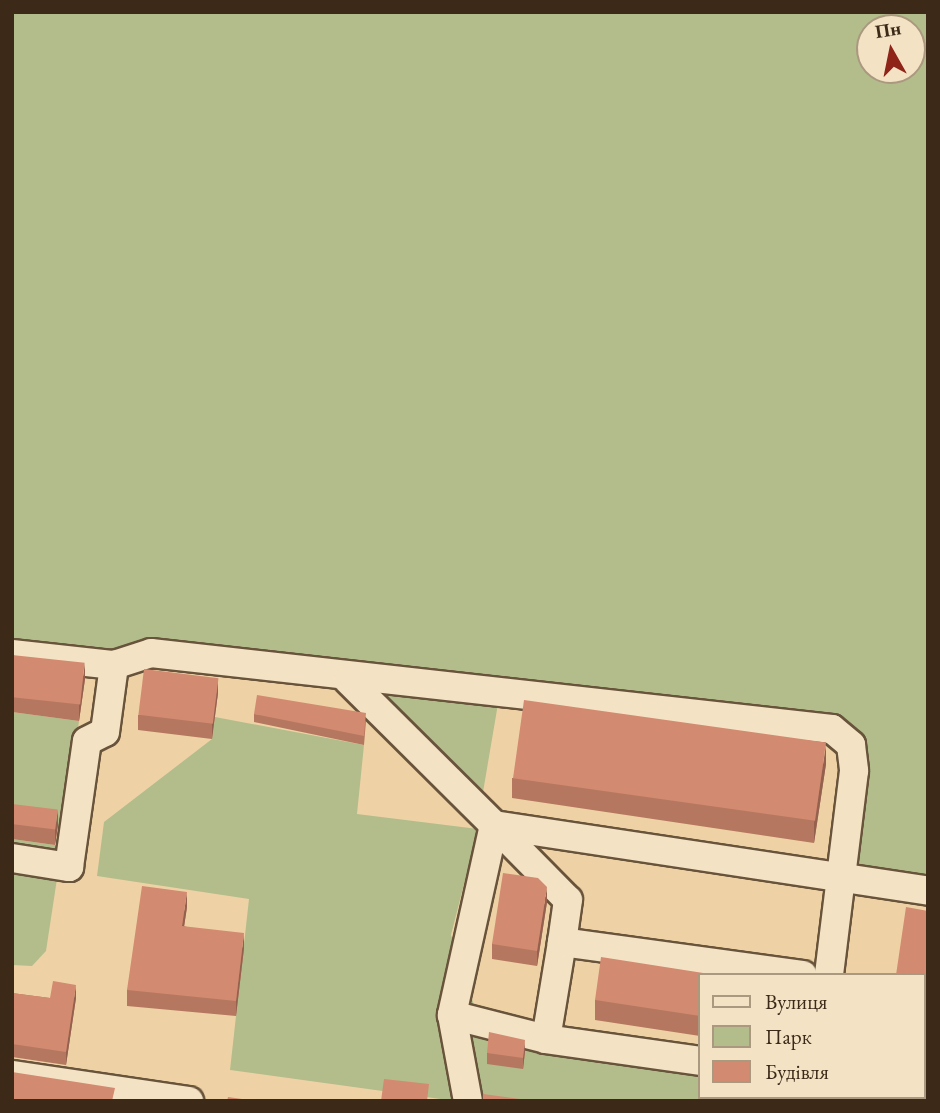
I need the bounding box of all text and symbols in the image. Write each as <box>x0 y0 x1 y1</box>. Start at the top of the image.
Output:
north arrow <box>856 14 926 84</box>
text: Пн <box>873 15 903 44</box>
legend <box>698 973 926 1099</box>
text: Вулиця <box>765 988 827 1015</box>
text: Парк <box>765 1023 812 1050</box>
text: Будівля <box>765 1058 829 1085</box>

